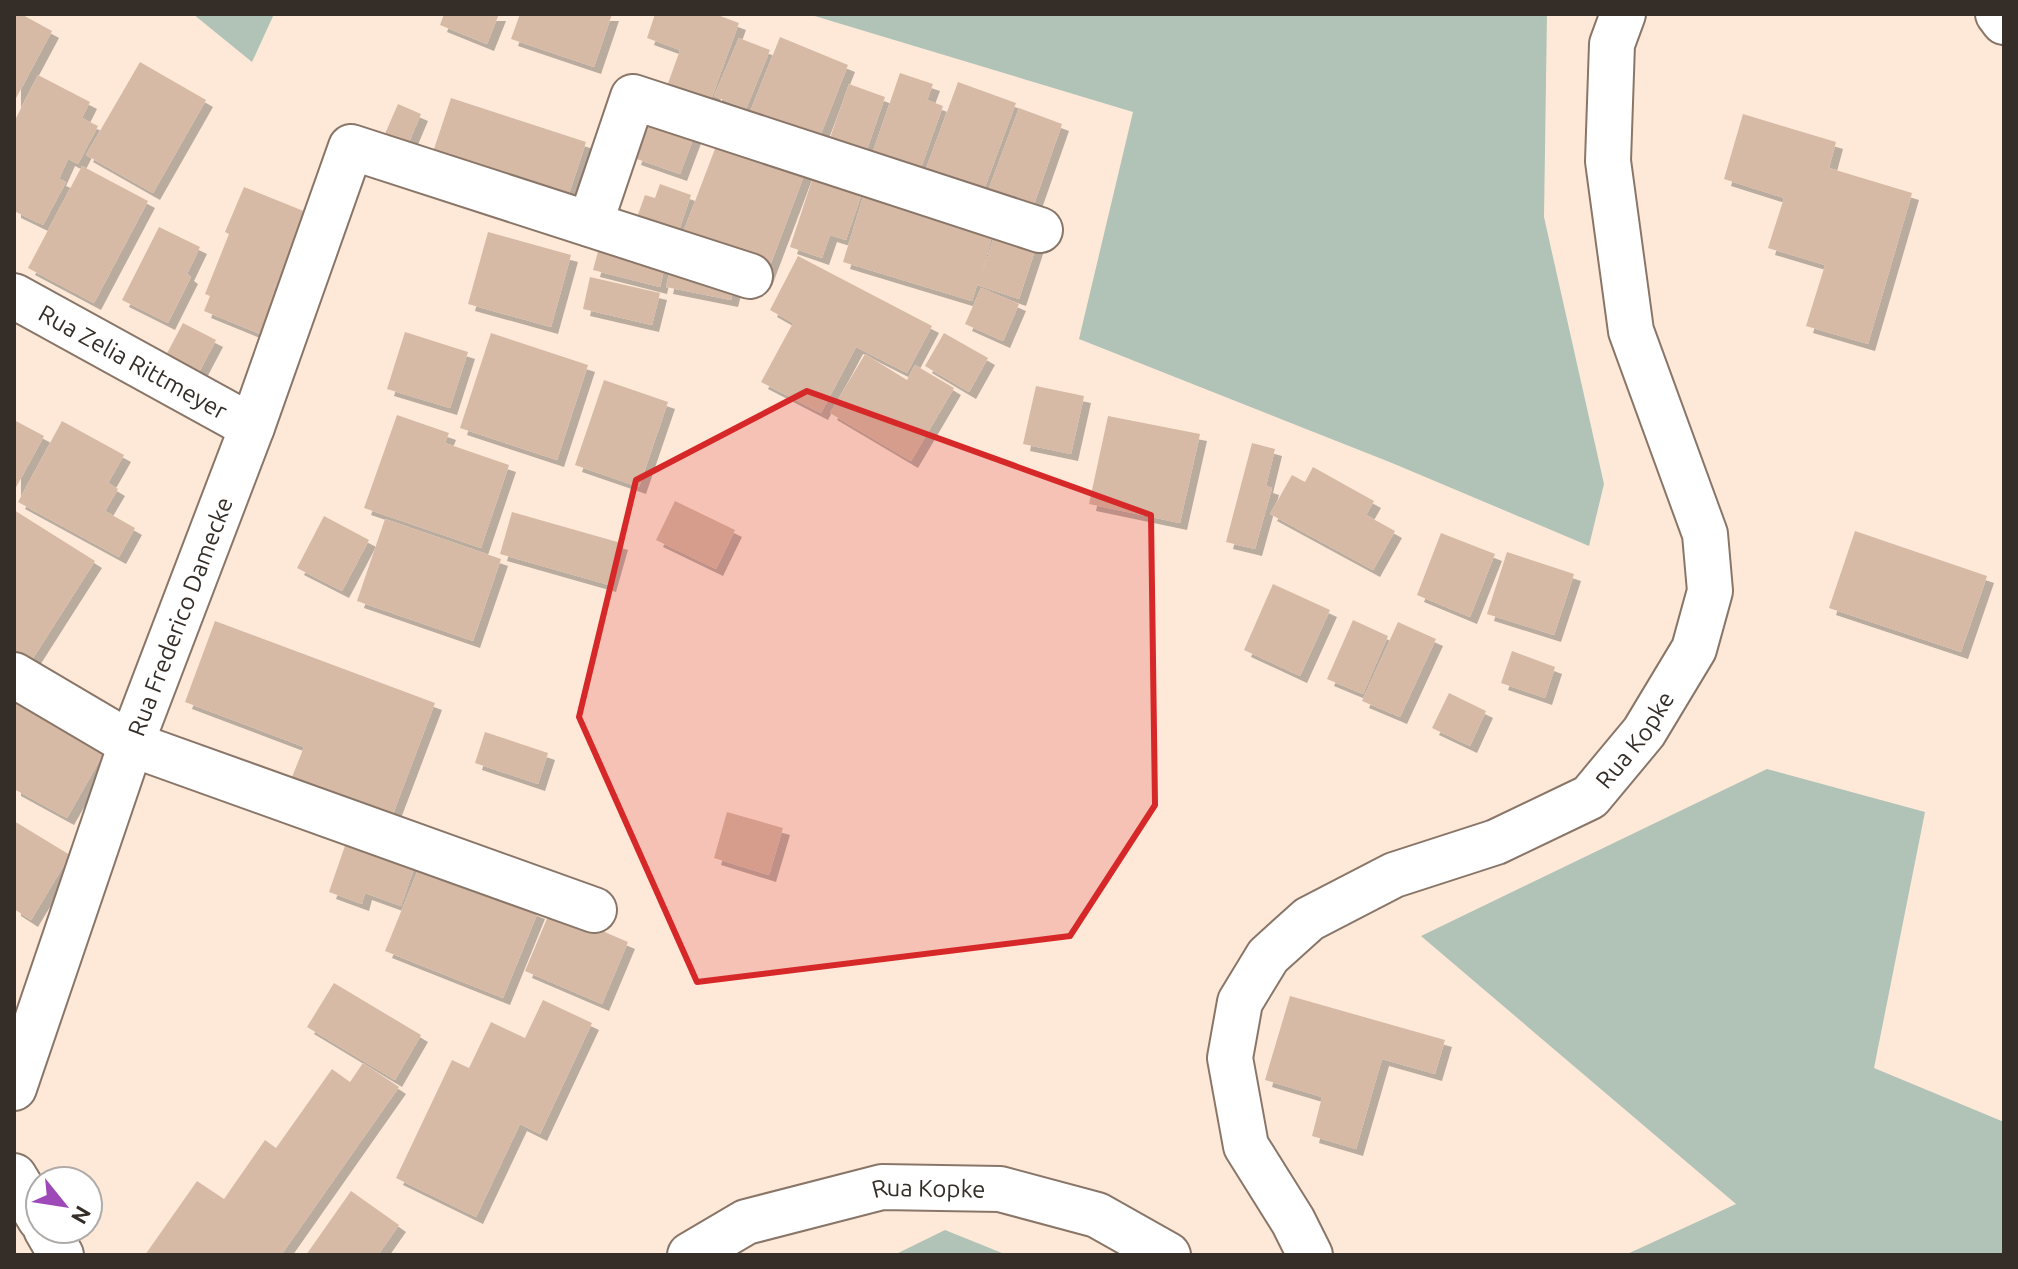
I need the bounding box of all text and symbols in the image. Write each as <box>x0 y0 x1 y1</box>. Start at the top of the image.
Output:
street label: Rua Zelia Rittmeyer <box>34 299 232 424</box>
street label: Rua Frederico Damecke <box>122 493 238 740</box>
street label: Rua Kopke <box>1590 686 1679 793</box>
north arrow <box>24 1165 104 1245</box>
street label: Rua Kopke <box>869 1173 986 1203</box>
text: N <box>67 1202 97 1229</box>

